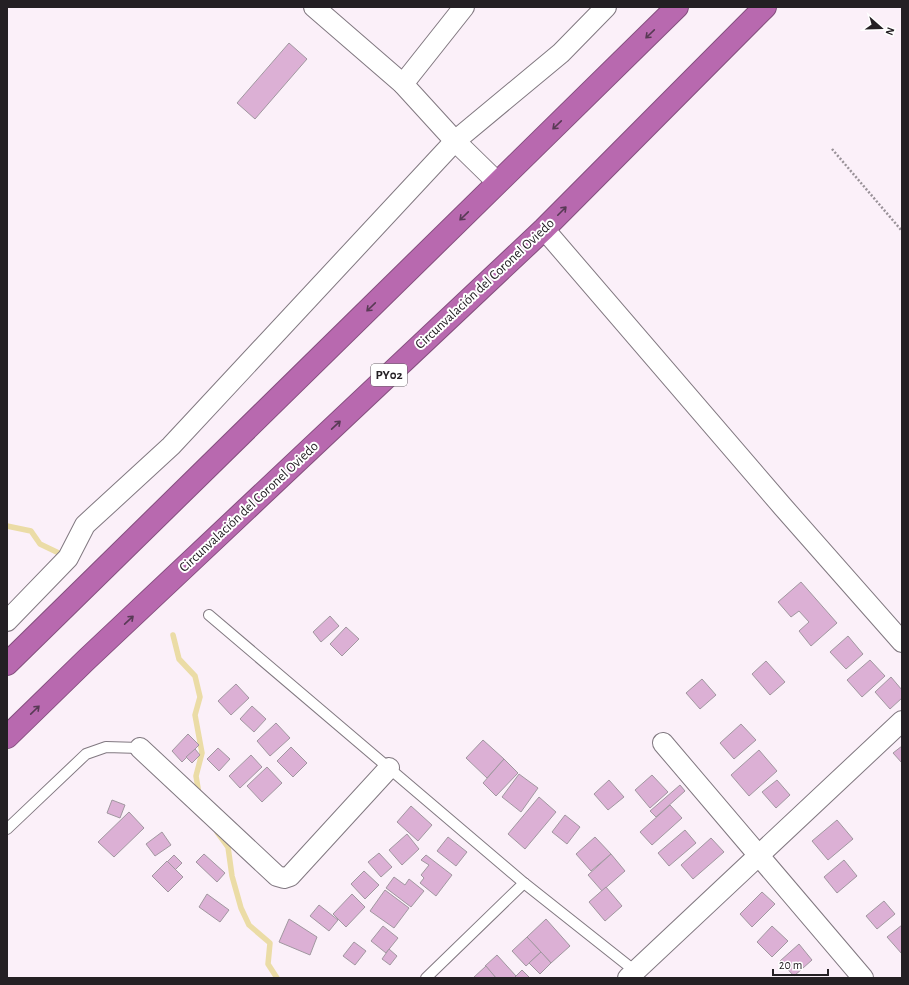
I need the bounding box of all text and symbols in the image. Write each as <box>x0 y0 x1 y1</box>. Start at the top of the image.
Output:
north arrow <box>861 8 901 48</box>
text: N <box>883 26 896 37</box>
one-way arrow <box>645 29 655 39</box>
one-way arrow <box>552 120 562 130</box>
one-way arrow <box>557 206 567 216</box>
one-way arrow <box>459 211 469 221</box>
street label: Circunvalación del Coronel Oviedo <box>413 216 557 352</box>
one-way arrow <box>366 302 376 312</box>
road number: PY02 <box>371 364 407 386</box>
one-way arrow <box>330 421 341 430</box>
street label: Circunvalación del Coronel Oviedo <box>177 439 321 575</box>
one-way arrow <box>124 615 134 625</box>
one-way arrow <box>30 705 40 715</box>
scale bar <box>773 951 828 977</box>
text: 20 m <box>779 959 802 971</box>

